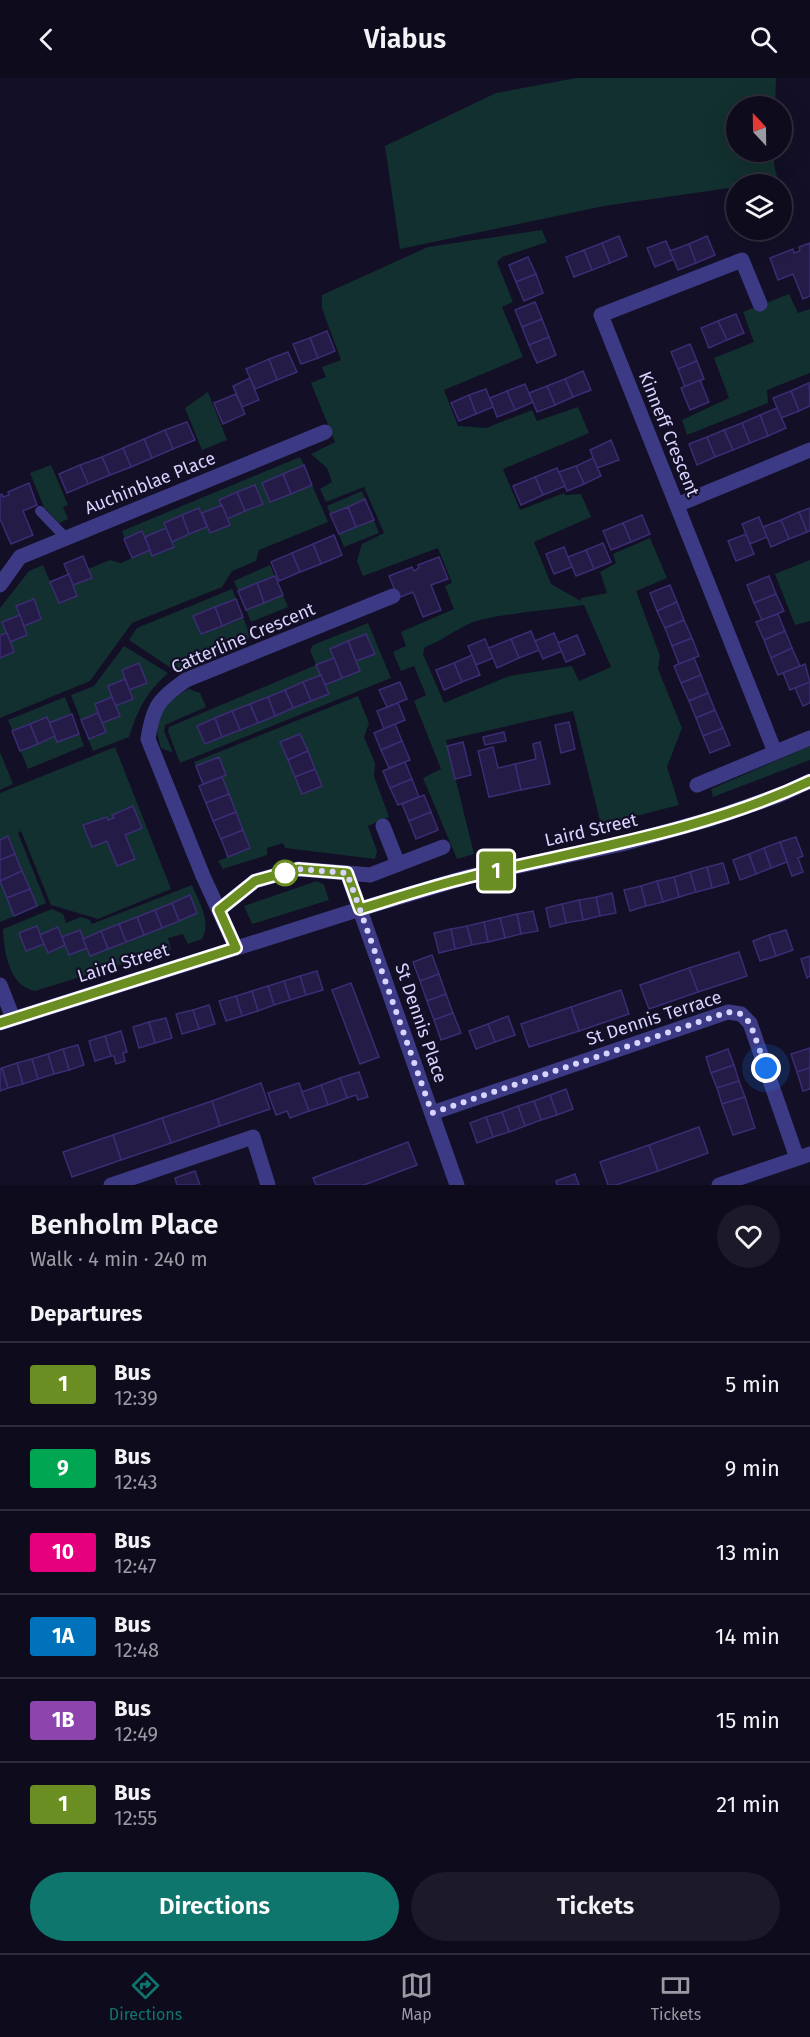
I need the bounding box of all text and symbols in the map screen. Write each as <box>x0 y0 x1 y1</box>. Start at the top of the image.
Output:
icon: back <box>30 23 63 56</box>
text: Viabus <box>364 23 446 55</box>
icon: search <box>747 23 780 56</box>
north arrow <box>726 96 792 162</box>
map controls <box>726 96 792 240</box>
button: layers <box>726 174 792 240</box>
street label: Kinneff Crescent <box>634 368 704 500</box>
street label: Auchinblae Place <box>81 447 219 519</box>
street label: Catterline Crescent <box>168 598 319 678</box>
street label: Laird Street <box>543 809 640 851</box>
line badge: 1 <box>476 852 516 890</box>
text: 1 <box>491 858 501 884</box>
unlabelled marker <box>272 860 298 886</box>
street label: Laird Street <box>75 939 172 987</box>
street label: St Dennis Place <box>390 960 452 1086</box>
street label: St Dennis Terrace <box>584 986 724 1050</box>
your location <box>751 1053 781 1083</box>
button: heart <box>717 1205 780 1268</box>
text: Benholm Place <box>30 1208 218 1241</box>
text: Walk · 4 min · 240 m <box>30 1247 208 1271</box>
text: Departures <box>30 1300 142 1327</box>
text: Bus <box>114 1359 151 1386</box>
text: 1 <box>58 1371 68 1397</box>
text: 5 min <box>725 1371 780 1398</box>
text: 12:39 <box>114 1386 158 1410</box>
text: Bus <box>114 1443 151 1470</box>
text: 9 <box>57 1455 69 1481</box>
text: 9 min <box>725 1455 780 1482</box>
text: 12:43 <box>114 1470 158 1494</box>
text: Bus <box>114 1527 151 1554</box>
text: 10 <box>52 1539 74 1565</box>
text: 13 min <box>716 1539 780 1566</box>
text: 12:47 <box>114 1554 156 1578</box>
text: Bus <box>114 1611 151 1638</box>
text: 1A <box>52 1623 74 1649</box>
text: 14 min <box>715 1623 780 1650</box>
text: 12:48 <box>114 1638 159 1662</box>
text: Bus <box>114 1695 151 1722</box>
text: 1B <box>52 1707 74 1733</box>
text: 15 min <box>716 1707 780 1734</box>
text: 12:49 <box>114 1722 158 1746</box>
text: Bus <box>114 1779 151 1806</box>
text: 1 <box>58 1791 68 1817</box>
text: 21 min <box>716 1791 780 1818</box>
text: 12:55 <box>114 1806 157 1830</box>
button: Directions <box>30 1872 399 1941</box>
button: Tickets <box>411 1872 780 1941</box>
tab: Directions <box>109 1969 182 2024</box>
tab: Map <box>400 1969 433 2024</box>
tab: Tickets <box>651 1969 701 2024</box>

